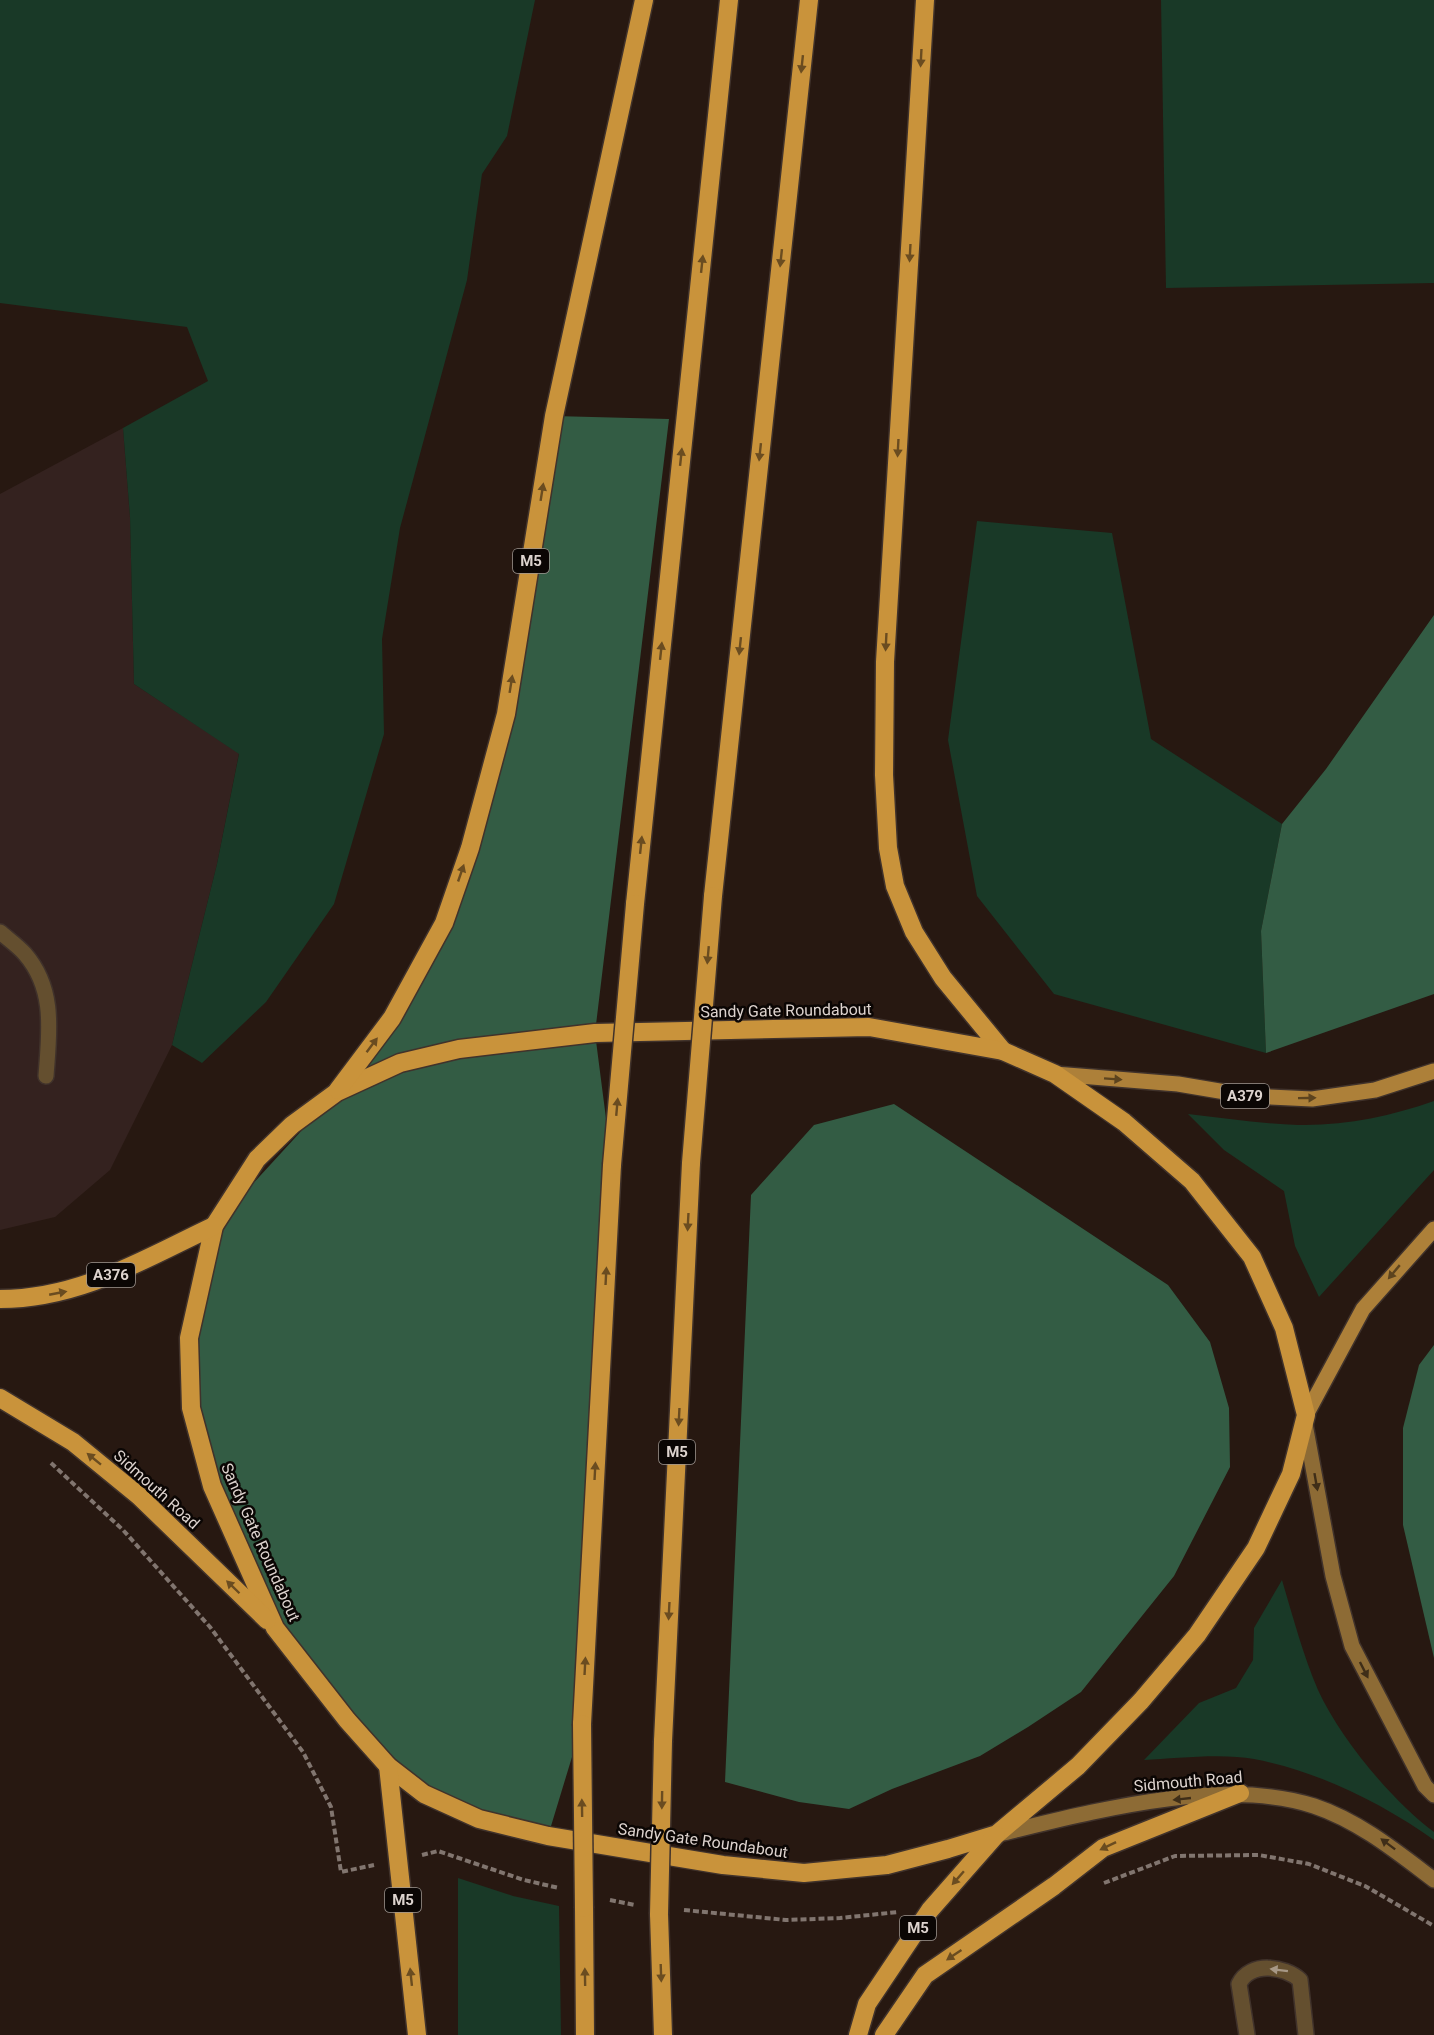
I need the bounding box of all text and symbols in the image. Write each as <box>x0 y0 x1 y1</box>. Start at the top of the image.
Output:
one-way arrow <box>917 49 926 68</box>
one-way arrow <box>797 55 807 74</box>
one-way arrow <box>905 244 914 263</box>
one-way arrow <box>776 248 786 267</box>
one-way arrow <box>697 254 707 273</box>
one-way arrow <box>893 438 903 457</box>
one-way arrow <box>756 442 765 461</box>
one-way arrow <box>677 448 686 467</box>
one-way arrow <box>538 482 547 501</box>
road number: M5 <box>513 549 549 573</box>
one-way arrow <box>882 633 891 652</box>
one-way arrow <box>735 636 745 655</box>
one-way arrow <box>656 642 666 661</box>
one-way arrow <box>506 674 515 693</box>
one-way arrow <box>636 836 646 855</box>
one-way arrow <box>457 863 467 881</box>
one-way arrow <box>703 945 713 964</box>
street label: Sandy Gate Roundabout <box>700 1000 872 1021</box>
one-way arrow <box>365 1037 377 1052</box>
one-way arrow <box>1104 1074 1123 1084</box>
road number: A379 <box>1221 1084 1269 1108</box>
one-way arrow <box>1297 1093 1316 1103</box>
one-way arrow <box>613 1097 622 1116</box>
one-way arrow <box>684 1212 693 1231</box>
road number: A376 <box>87 1263 135 1287</box>
one-way arrow <box>1388 1264 1401 1279</box>
one-way arrow <box>602 1267 611 1286</box>
one-way arrow <box>49 1288 68 1297</box>
one-way arrow <box>674 1407 683 1426</box>
road number: M5 <box>659 1440 695 1464</box>
street label: Sidmouth Road <box>110 1446 204 1533</box>
one-way arrow <box>87 1453 102 1466</box>
street label: Sandy Gate Roundabout <box>217 1460 304 1624</box>
one-way arrow <box>591 1461 600 1480</box>
one-way arrow <box>1312 1472 1321 1491</box>
one-way arrow <box>226 1580 240 1594</box>
one-way arrow <box>665 1602 674 1621</box>
one-way arrow <box>580 1656 589 1675</box>
one-way arrow <box>1359 1661 1369 1678</box>
street label: Sidmouth Road <box>1133 1767 1243 1796</box>
one-way arrow <box>657 1790 666 1809</box>
one-way arrow <box>1173 1794 1192 1804</box>
one-way arrow <box>578 1798 587 1817</box>
street label: Sandy Gate Roundabout <box>617 1819 789 1862</box>
one-way arrow <box>1380 1839 1395 1851</box>
one-way arrow <box>1100 1842 1117 1851</box>
one-way arrow <box>952 1870 965 1885</box>
road number: M5 <box>385 1888 421 1912</box>
road number: M5 <box>900 1916 936 1940</box>
one-way arrow <box>946 1949 962 1961</box>
one-way arrow <box>657 1963 666 1982</box>
one-way arrow <box>1270 1965 1289 1975</box>
one-way arrow <box>406 1967 416 1986</box>
one-way arrow <box>580 1967 589 1986</box>

